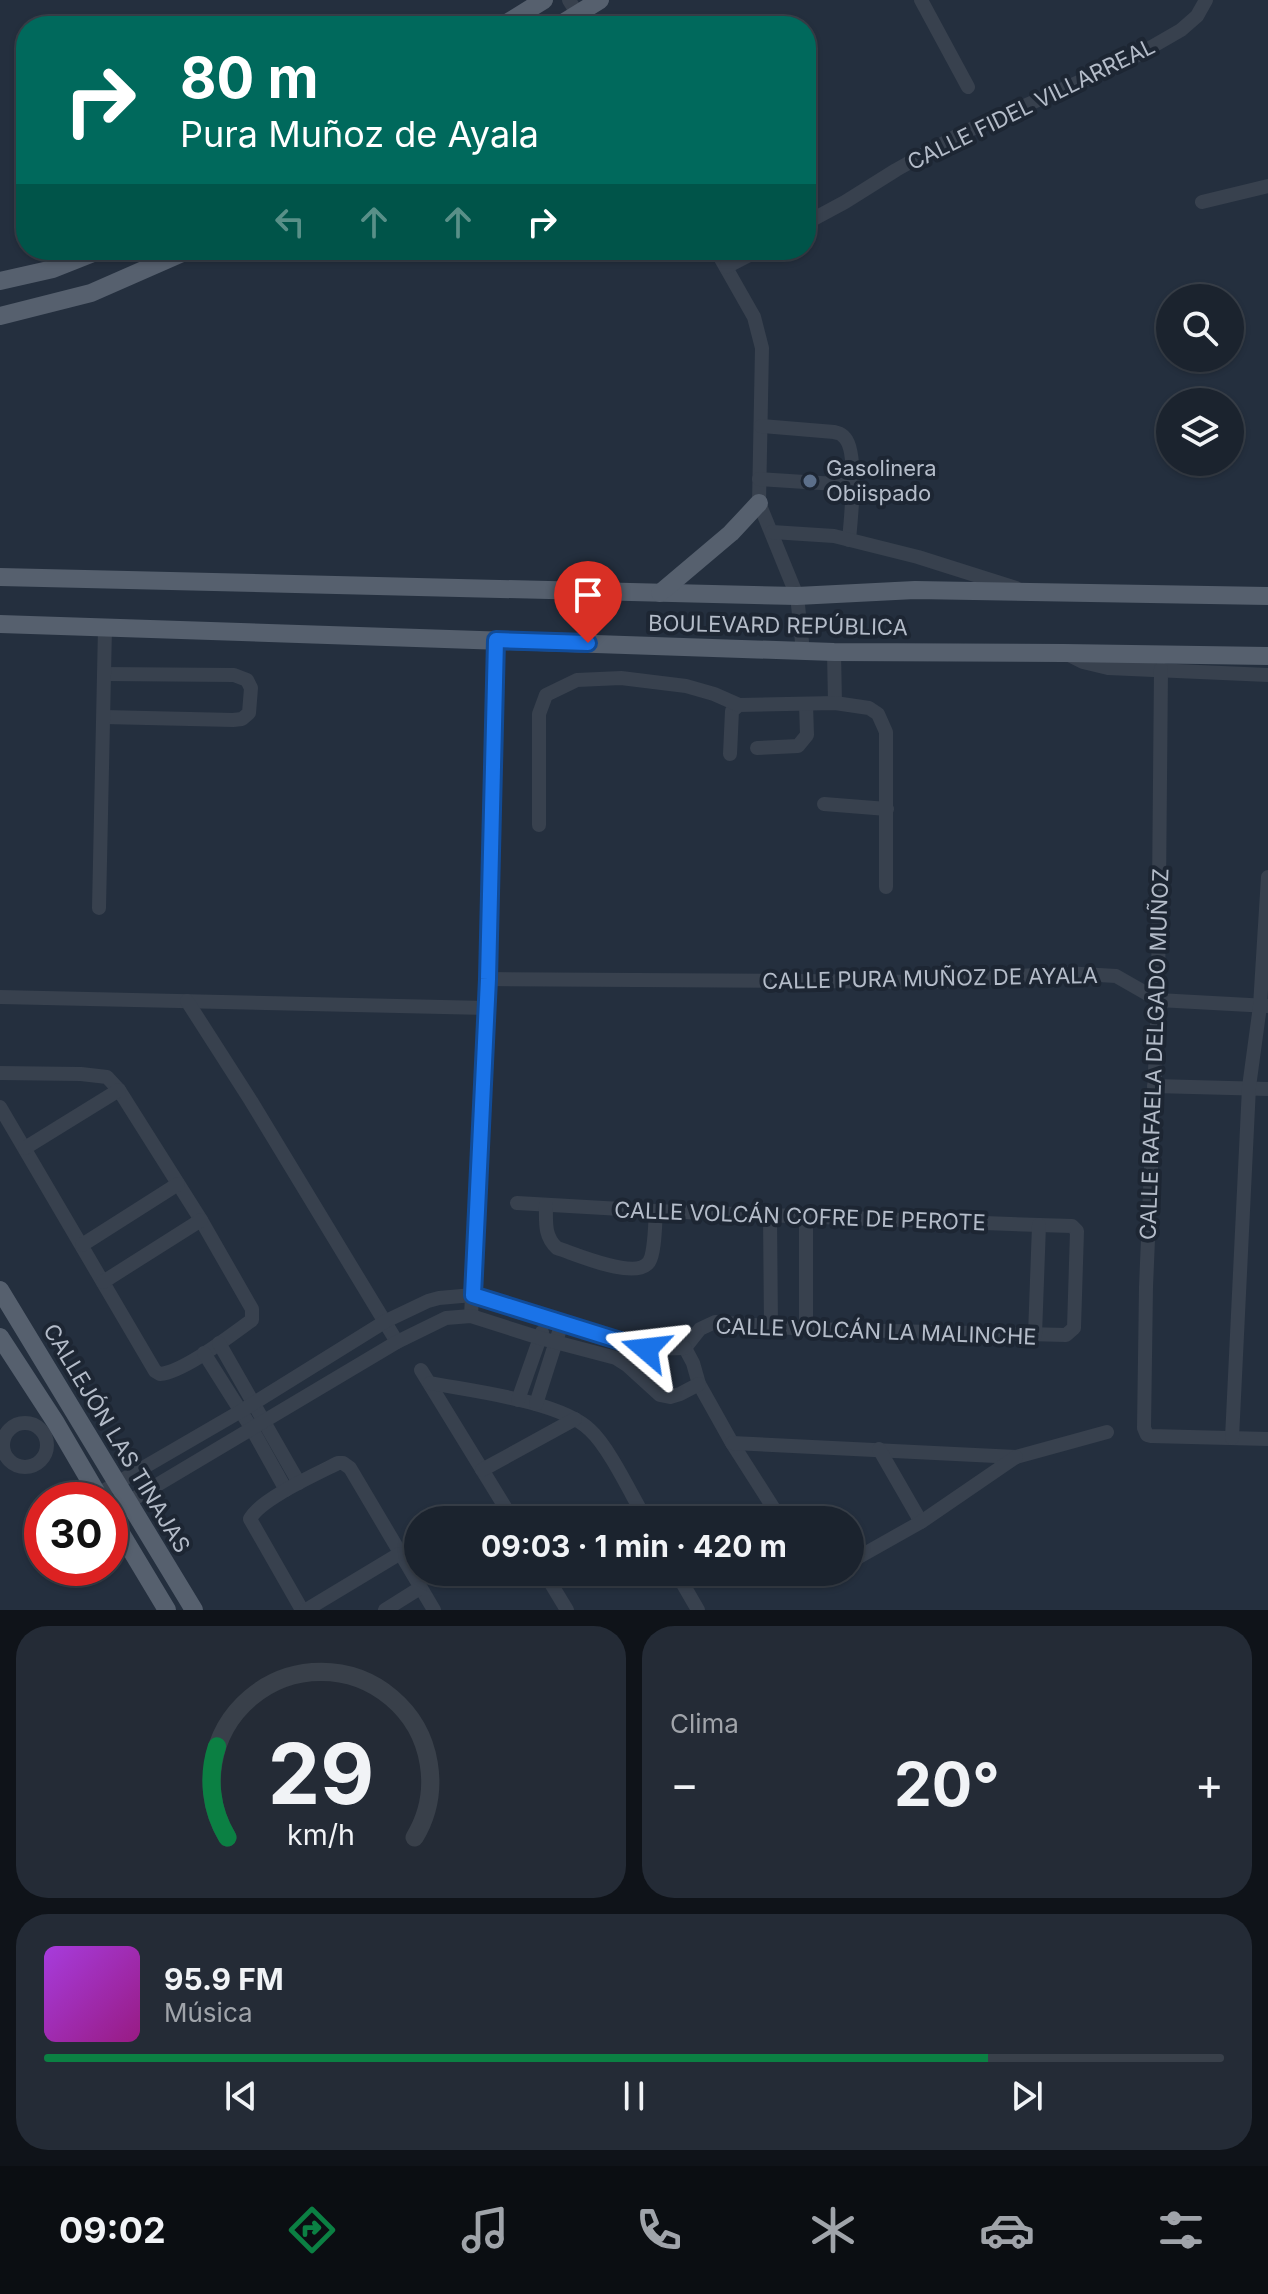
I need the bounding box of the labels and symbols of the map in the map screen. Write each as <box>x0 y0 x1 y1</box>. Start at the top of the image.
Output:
street label: CALLE FIDEL VILLARREAL <box>903 33 1159 175</box>
place label: Gasolinera Obiispado <box>826 455 937 506</box>
marker: Gasolinera Obiispado <box>801 472 819 490</box>
pin <box>554 561 622 643</box>
street label: BOULEVARD REPÚBLICA <box>648 610 908 640</box>
street label: CALLE RAFAELA DELGADO MUÑOZ <box>1135 868 1173 1240</box>
street label: CALLE PURA MUÑOZ DE AYALA <box>762 962 1098 994</box>
street label: CALLE VOLCÁN COFRE DE PEROTE <box>614 1197 986 1235</box>
position arrow <box>604 1307 688 1391</box>
street label: CALLE VOLCÁN LA MALINCHE <box>715 1312 1037 1350</box>
street label: CALLEJÓN LAS TINAJAS <box>38 1319 196 1557</box>
speed limit sign: 30 <box>24 1482 128 1586</box>

